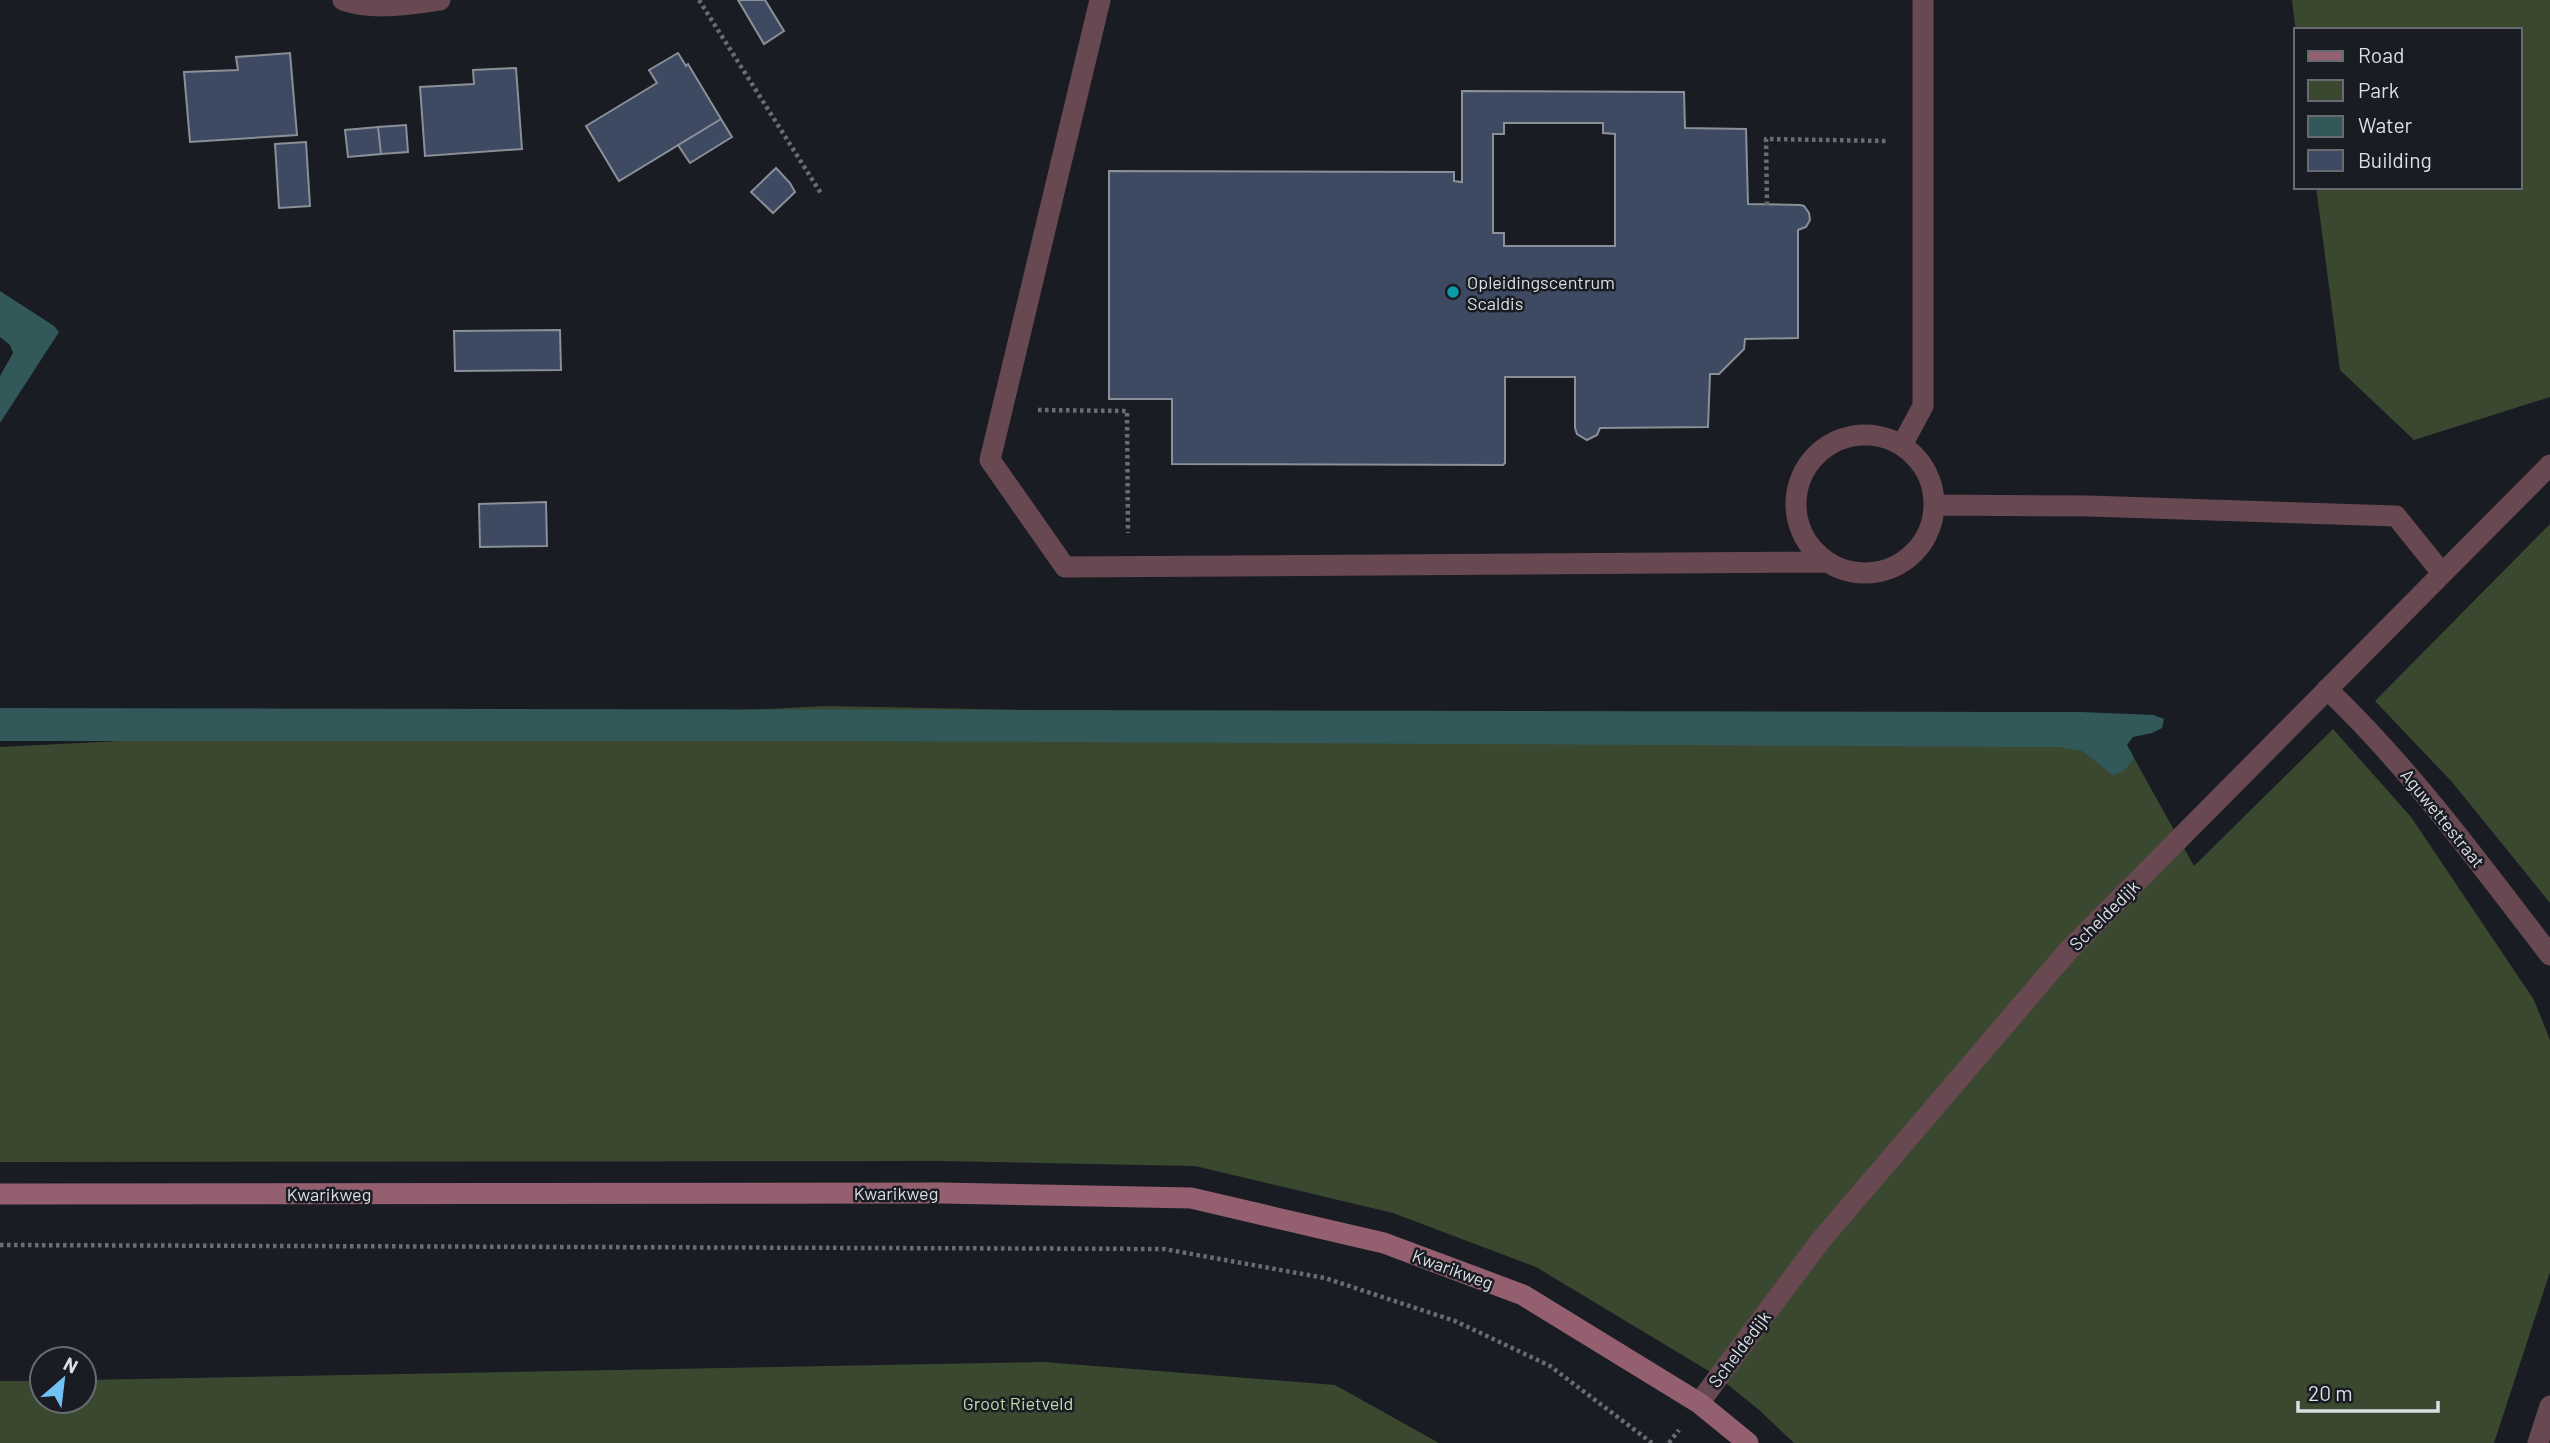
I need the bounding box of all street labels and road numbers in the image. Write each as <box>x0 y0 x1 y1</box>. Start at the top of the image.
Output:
street label: Aguwettestraat <box>2396 764 2490 872</box>
street label: Scheldedijk <box>2064 875 2144 955</box>
street label: Kwarikweg <box>854 1182 938 1204</box>
street label: Kwarikweg <box>287 1183 371 1205</box>
street label: Kwarikweg <box>1409 1244 1497 1294</box>
street label: Scheldedijk <box>1703 1306 1775 1392</box>

